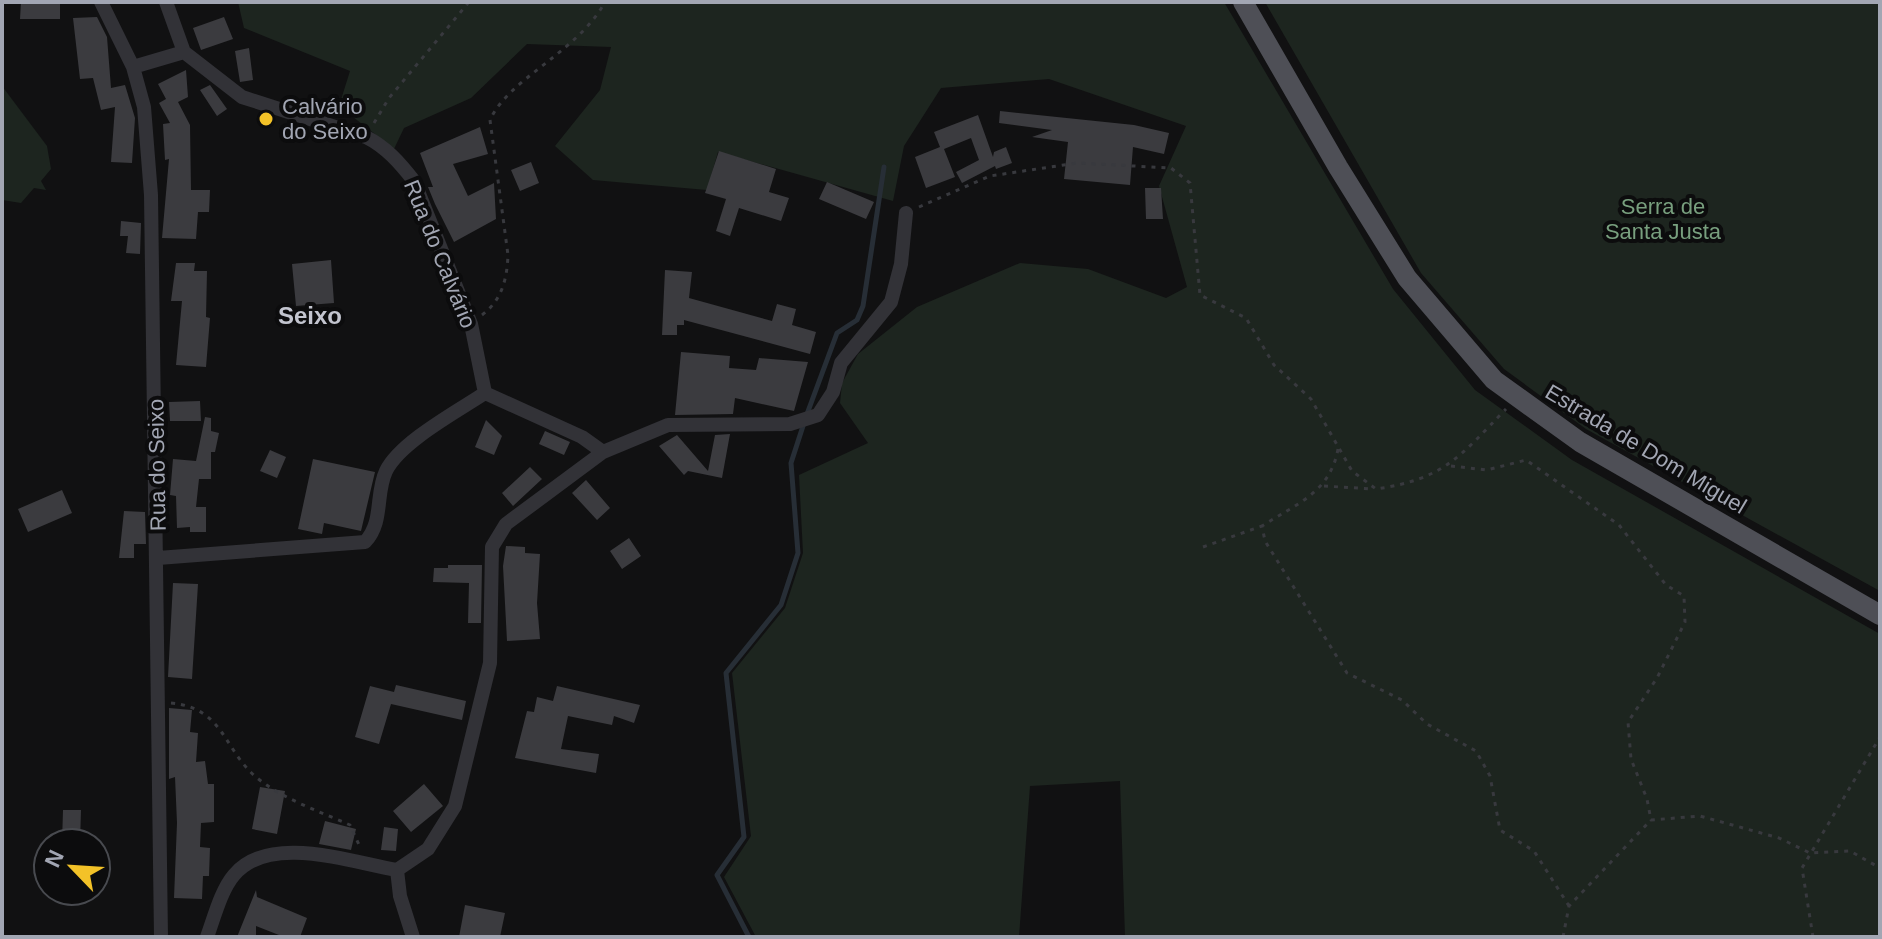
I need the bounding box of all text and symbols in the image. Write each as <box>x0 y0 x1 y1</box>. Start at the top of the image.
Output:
place label: Calvário do Seixo <box>282 94 368 144</box>
marker: Calvário do Seixo <box>257 110 275 128</box>
street label: Rua do Calvário <box>399 176 481 332</box>
park label: Serra de Santa Justa <box>1605 194 1722 244</box>
district label: Seixo <box>278 302 342 329</box>
street label: Estrada de Dom Miguel <box>1541 379 1751 519</box>
street label: Rua do Seixo <box>143 399 171 531</box>
north arrow <box>32 827 112 907</box>
text: N <box>40 846 69 871</box>

